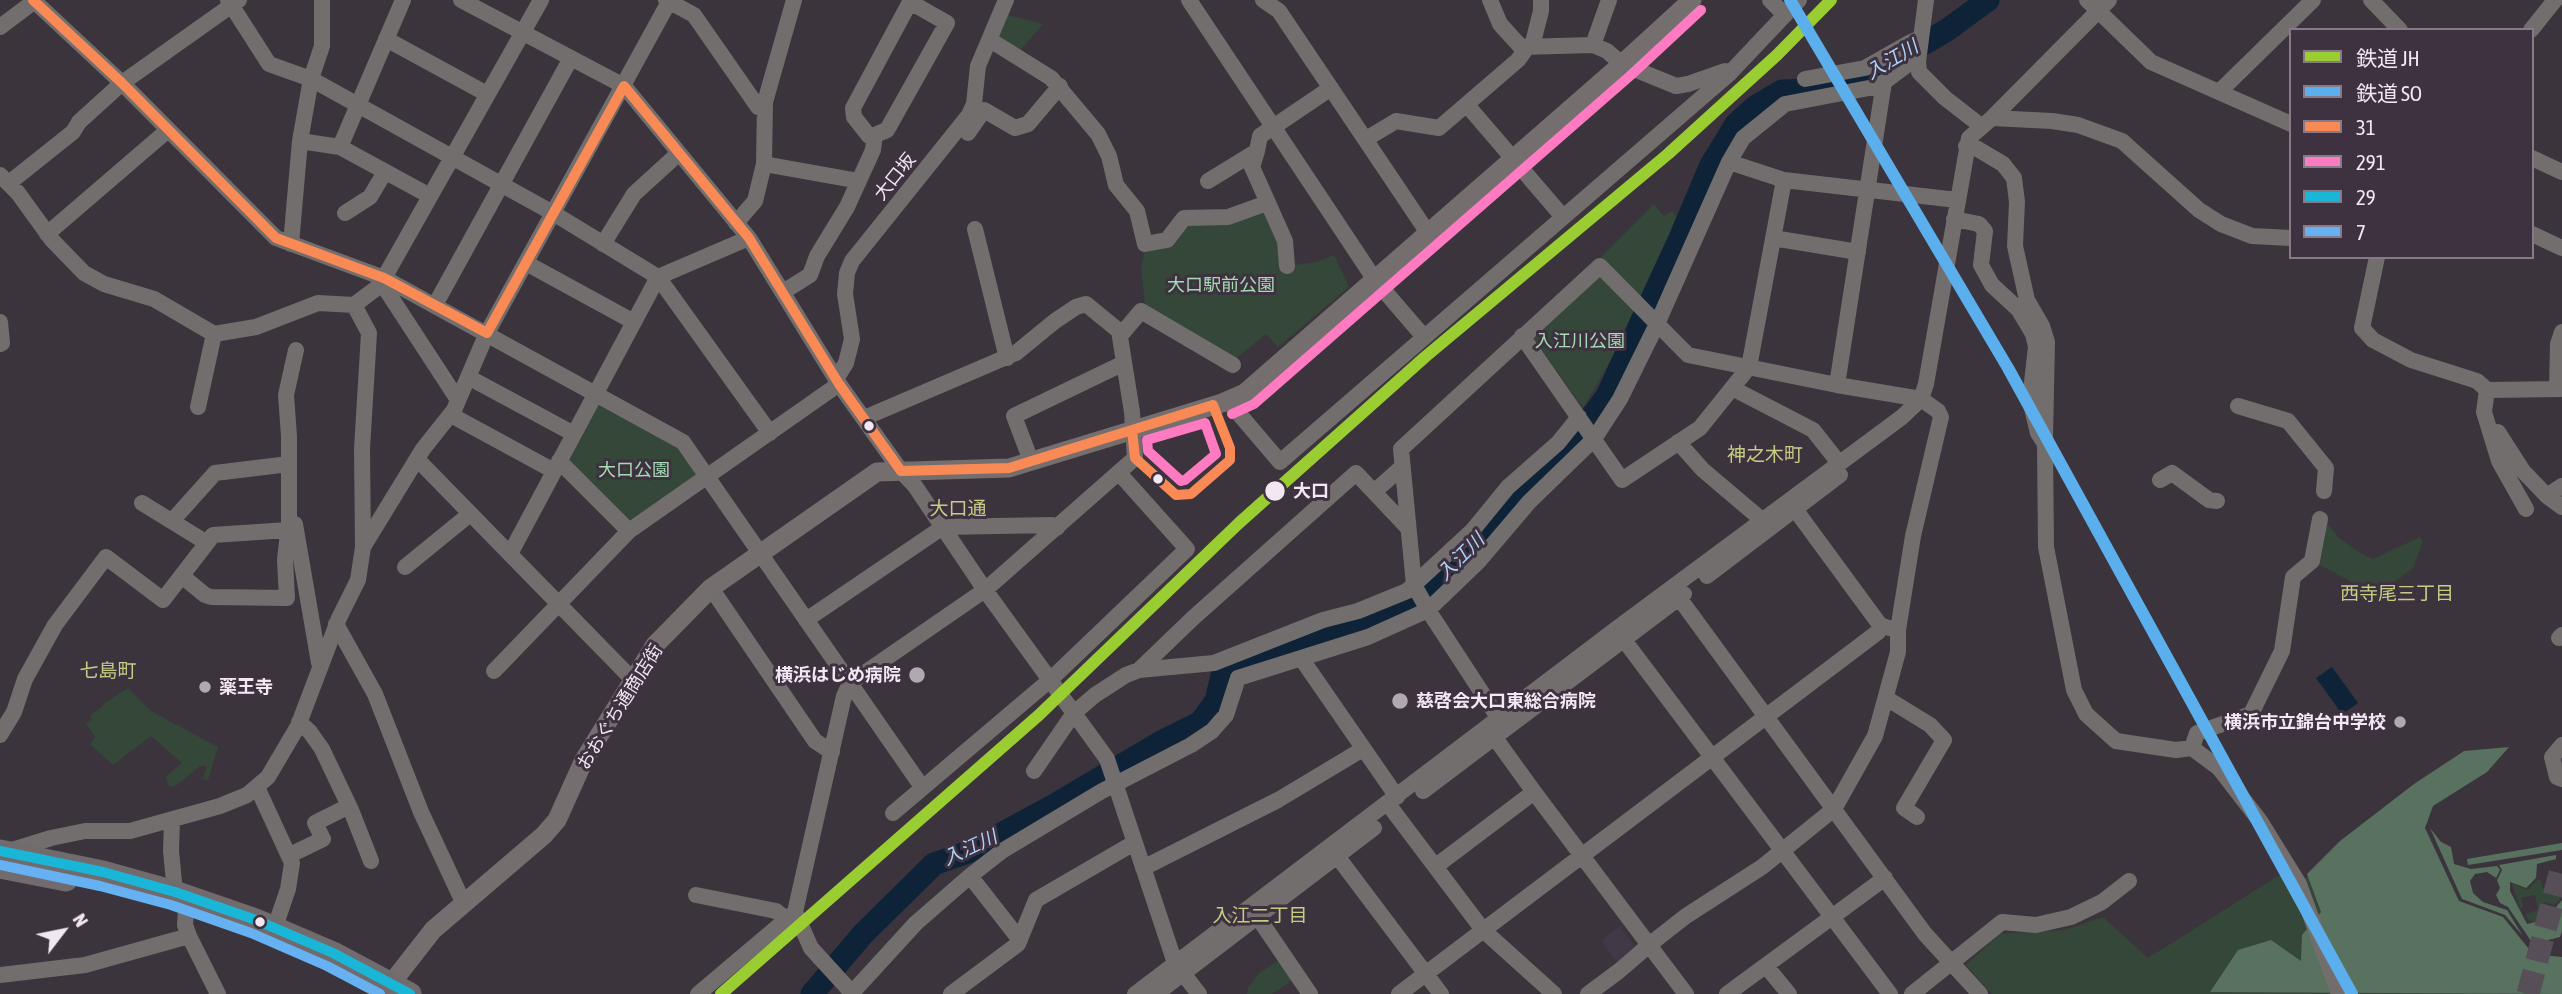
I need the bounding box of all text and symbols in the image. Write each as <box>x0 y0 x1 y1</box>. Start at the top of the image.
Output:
legend <box>2289 28 2534 259</box>
water label: 入江川 <box>1862 36 1922 84</box>
text: 鉄道 JH <box>2356 46 2420 70</box>
text: 鉄道 SO <box>2356 81 2422 105</box>
text: 31 <box>2356 115 2376 139</box>
street label: 大口坂 <box>870 149 920 205</box>
text: 291 <box>2356 150 2386 174</box>
text: 29 <box>2356 185 2376 209</box>
text: 7 <box>2356 220 2366 244</box>
park label: 大口駅前公園 <box>1167 274 1275 296</box>
park label: 入江川公園 <box>1535 330 1625 352</box>
unlabelled marker <box>862 419 876 433</box>
district label: 神之木町 <box>1727 444 1803 466</box>
park label: 大口公園 <box>598 459 670 481</box>
unlabelled marker <box>1151 472 1165 486</box>
marker: 大口 <box>1263 479 1287 503</box>
place label: 大口 <box>1293 480 1329 502</box>
district label: 大口通 <box>930 498 986 520</box>
water label: 入江川 <box>1433 529 1489 585</box>
district label: 西寺尾三丁目 <box>2340 583 2454 605</box>
street label: おおぐち通商店街 <box>573 640 667 774</box>
district label: 七島町 <box>80 660 136 682</box>
place label: 横浜はじめ病院 <box>775 664 901 686</box>
marker: 横浜はじめ病院 <box>907 665 927 685</box>
place label: 薬王寺 <box>219 676 273 698</box>
marker: 薬王寺 <box>197 679 213 695</box>
place label: 慈啓会大口東総合病院 <box>1416 690 1596 712</box>
marker: 慈啓会大口東総合病院 <box>1390 691 1410 711</box>
place label: 横浜市立錦台中学校 <box>2224 711 2386 733</box>
marker: 横浜市立錦台中学校 <box>2392 714 2408 730</box>
water label: 入江川 <box>939 826 1001 870</box>
north arrow <box>28 896 98 966</box>
district label: 入江二丁目 <box>1213 905 1307 927</box>
text: N <box>69 909 93 930</box>
unlabelled marker <box>253 915 267 929</box>

